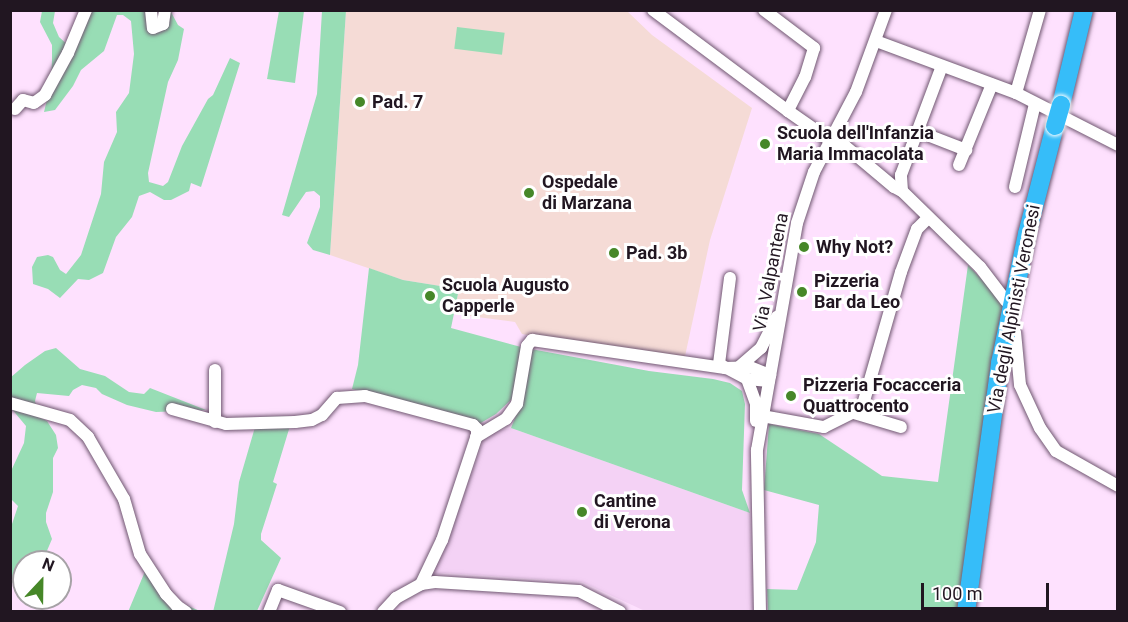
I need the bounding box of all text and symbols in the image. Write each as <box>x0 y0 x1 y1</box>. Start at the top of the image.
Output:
place label: Pad. 7 <box>372 91 423 113</box>
marker: Pad. 7 <box>353 95 367 109</box>
place label: Scuola dell'Infanzia Maria Immacolata <box>777 123 934 166</box>
marker: Scuola dell'Infanzia Maria Immacolata <box>758 137 772 151</box>
place label: Ospedale di Marzana <box>542 172 632 214</box>
marker: Ospedale di Marzana <box>520 184 538 202</box>
street label: Via degli Alpinisti Veronesi <box>983 203 1045 415</box>
street label: Via Valpantena <box>749 211 793 333</box>
place label: Why Not? <box>816 236 893 258</box>
marker: Why Not? <box>797 240 811 254</box>
place label: Pad. 3b <box>626 242 687 264</box>
marker: Pad. 3b <box>607 246 621 260</box>
place label: Pizzeria Bar da Leo <box>814 271 900 314</box>
place label: Scuola Augusto Capperle <box>442 275 569 318</box>
marker: Pizzeria Bar da Leo <box>795 285 809 299</box>
marker: Scuola Augusto Capperle <box>423 289 437 303</box>
place label: Pizzeria Focacceria Quattrocento <box>803 375 961 418</box>
marker: Pizzeria Focacceria Quattrocento <box>784 389 798 403</box>
place label: Cantine di Verona <box>594 491 671 534</box>
marker: Cantine di Verona <box>575 505 589 519</box>
north arrow <box>12 550 72 610</box>
text: N <box>39 554 57 576</box>
scale bar <box>924 571 1052 609</box>
text: 100 m <box>932 583 983 604</box>

